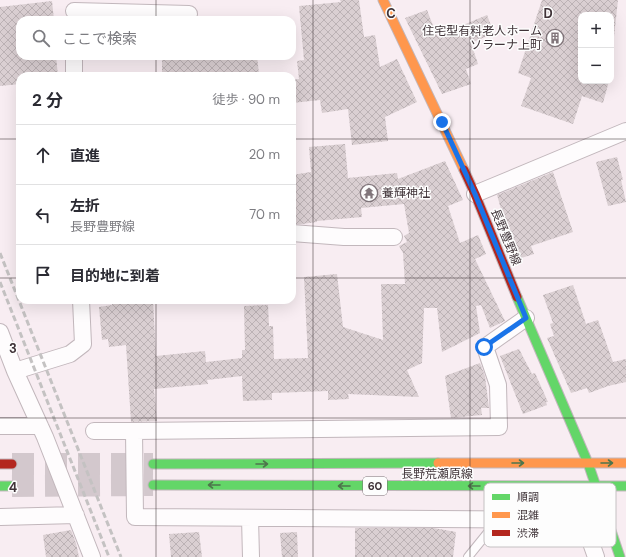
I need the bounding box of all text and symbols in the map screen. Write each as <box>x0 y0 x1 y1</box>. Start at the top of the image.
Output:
text: C <box>386 5 396 22</box>
text: D <box>543 5 553 22</box>
map controls <box>578 12 614 84</box>
button: + <box>578 12 614 48</box>
search box <box>16 16 296 60</box>
place label: 住宅型有料老人ホーム ソラーナ上町 <box>422 23 542 53</box>
icon: search <box>30 27 52 49</box>
building icon: 住宅型有料老人ホーム ソラーナ上町 <box>545 28 565 48</box>
text: ここで検索 <box>62 29 137 49</box>
button: − <box>578 48 614 84</box>
text: 2 分 <box>32 89 63 111</box>
text: 徒歩 · 90 m <box>212 91 280 108</box>
route end <box>433 113 451 131</box>
icon: ahead <box>32 144 54 166</box>
text: 直進 <box>70 146 100 166</box>
text: 20 m <box>249 146 280 163</box>
temple icon: 養輝神社 <box>359 183 379 203</box>
place label: 養輝神社 <box>382 185 430 201</box>
text: 左折 <box>70 196 100 216</box>
icon: left <box>32 204 54 226</box>
text: 70 m <box>249 206 280 223</box>
street label: 長野豊野線 <box>487 206 525 268</box>
text: 長野豊野線 <box>70 218 135 235</box>
icon: arrive <box>32 264 54 286</box>
text: 目的地に到着 <box>70 266 160 286</box>
route start <box>475 338 493 356</box>
text: 3 <box>9 340 17 357</box>
one-way arrow <box>511 459 524 467</box>
one-way arrow <box>600 459 613 467</box>
one-way arrow <box>255 460 268 468</box>
street label: 長野荒瀬原線 <box>401 466 473 482</box>
road number: 60 <box>363 477 387 495</box>
text: 4 <box>9 479 17 496</box>
one-way arrow <box>208 481 221 489</box>
one-way arrow <box>338 482 351 490</box>
one-way arrow <box>468 482 481 490</box>
legend <box>484 483 616 547</box>
text: 順調 <box>517 490 539 504</box>
text: 混雑 <box>517 508 539 522</box>
text: 渋滞 <box>517 526 539 540</box>

